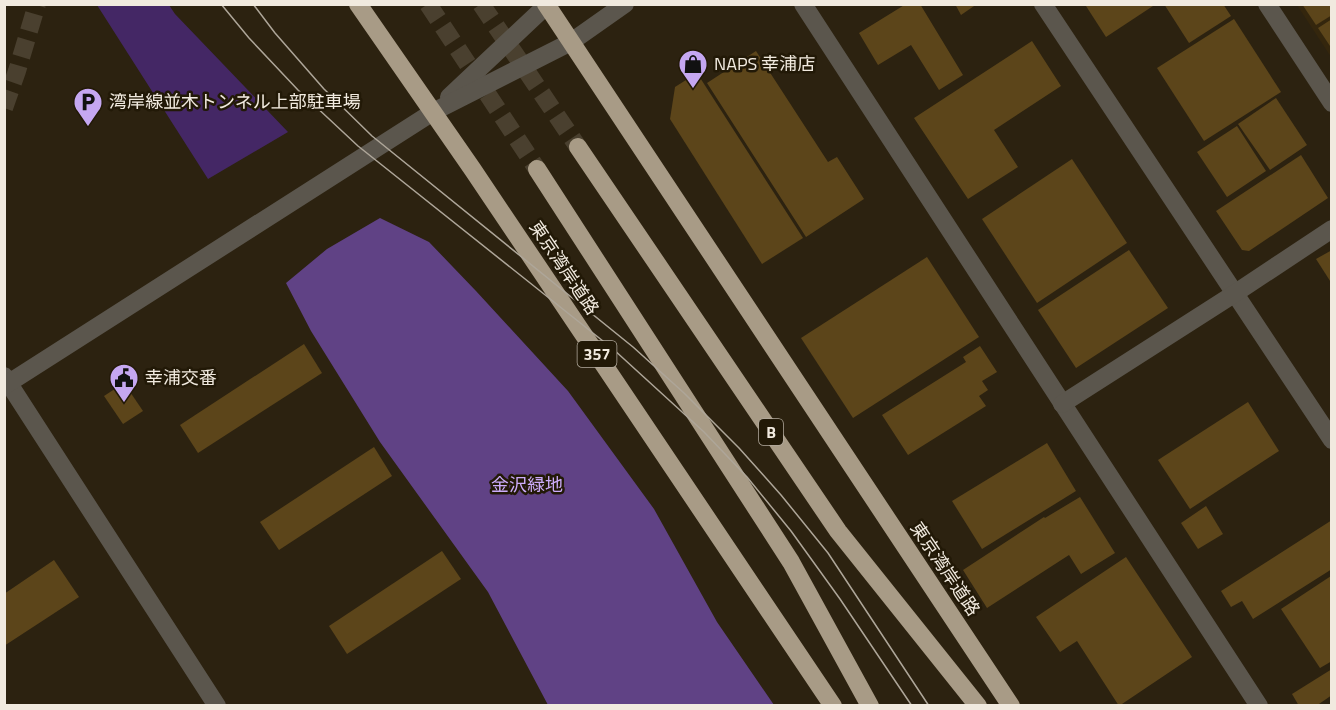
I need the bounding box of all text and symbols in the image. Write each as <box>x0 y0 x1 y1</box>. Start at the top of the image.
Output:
shop icon: NAPS 幸浦店 <box>677 48 709 90</box>
place label: NAPS 幸浦店 <box>714 50 815 77</box>
parking icon: 湾岸線並木トンネル上部駐車場 <box>72 86 104 128</box>
place label: 湾岸線並木トンネル上部駐車場 <box>109 88 361 115</box>
street label: 東京湾岸道路 <box>523 215 606 320</box>
road number: 357 <box>578 341 616 367</box>
public building icon: 幸浦交番 <box>108 362 140 404</box>
place label: 幸浦交番 <box>145 364 217 391</box>
road number: B <box>759 419 783 445</box>
park label: 金沢緑地 <box>491 471 563 498</box>
street label: 東京湾岸道路 <box>904 516 987 621</box>

